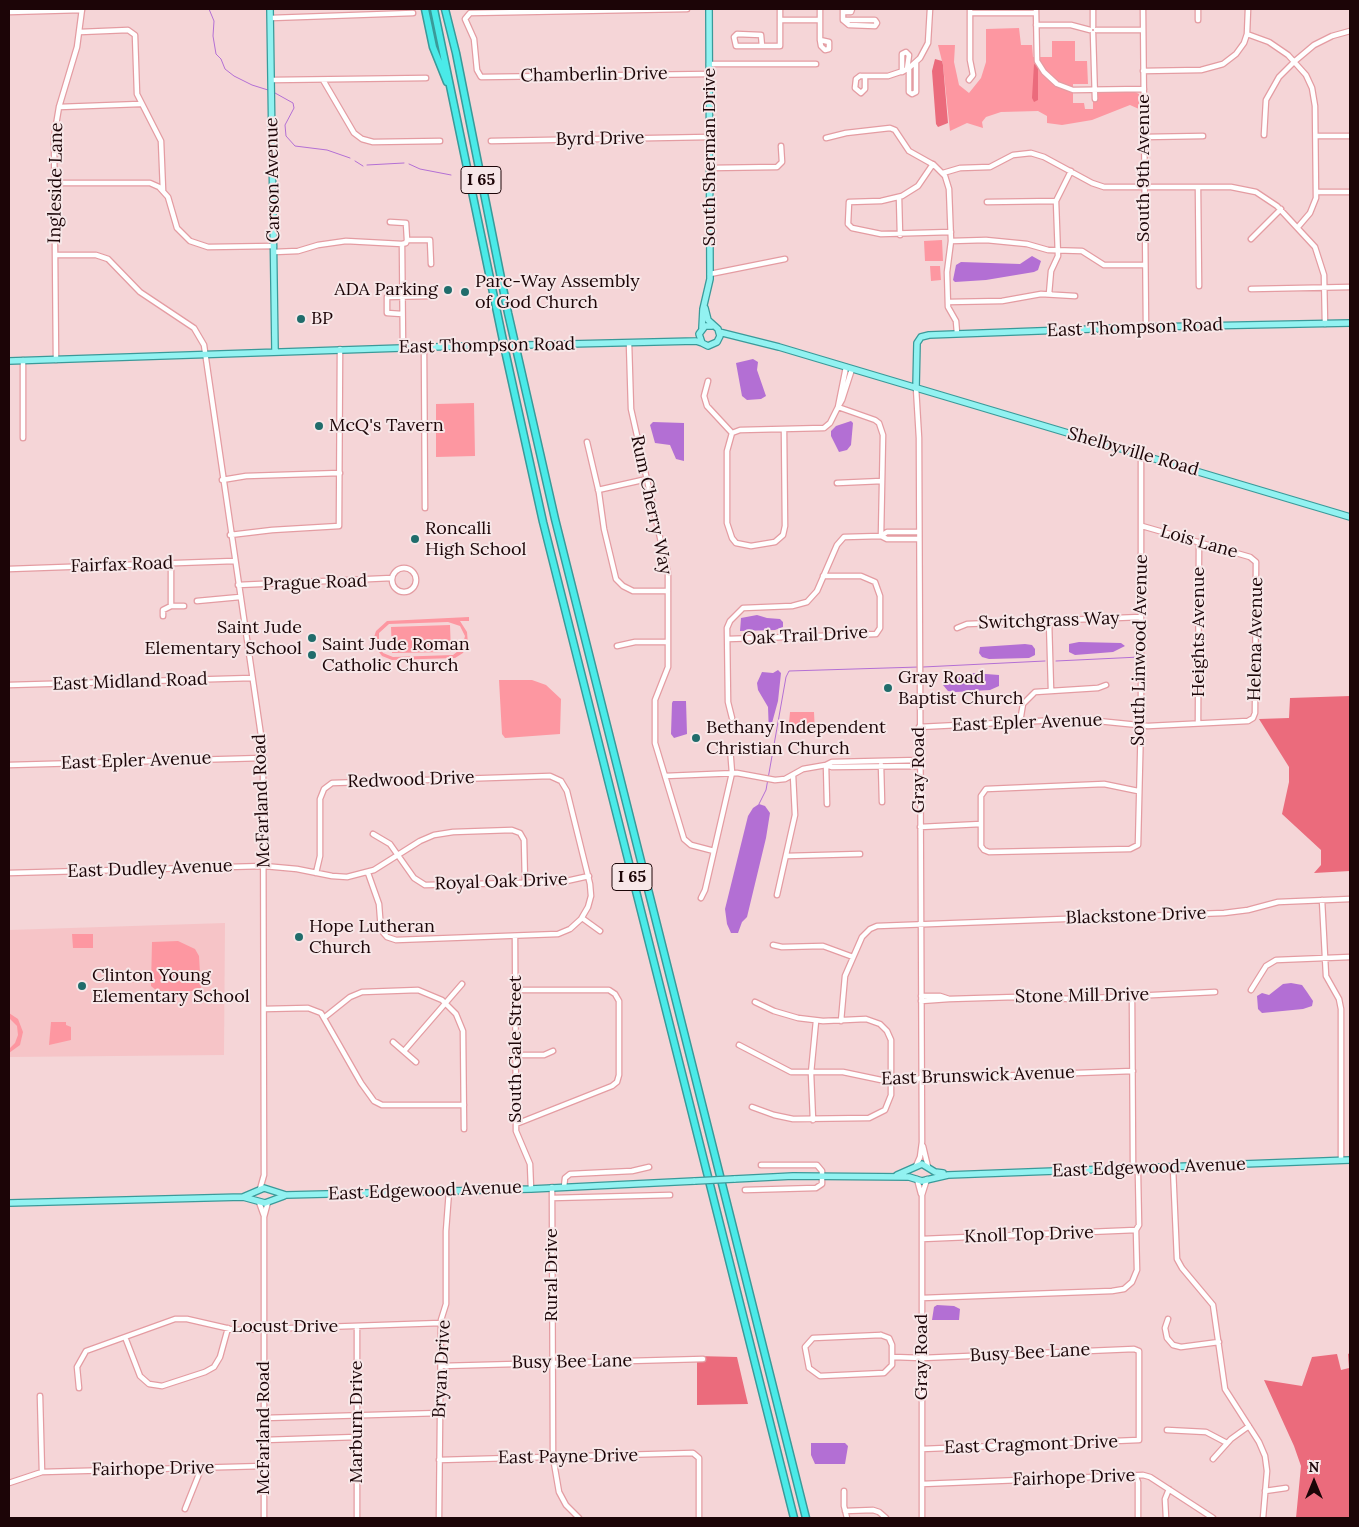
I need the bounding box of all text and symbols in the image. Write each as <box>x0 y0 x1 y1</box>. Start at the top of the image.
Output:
street label: Chamberlin Drive <box>520 63 668 87</box>
street label: South Sherman Drive <box>699 68 721 246</box>
street label: South 9th Avenue <box>1133 94 1155 242</box>
street label: Carson Avenue <box>261 117 285 243</box>
street label: Ingleside Lane <box>44 122 68 244</box>
street label: Byrd Drive <box>555 127 645 151</box>
road number: I 65 <box>461 166 501 194</box>
place label: Parc-Way Assembly of God Church <box>475 271 640 314</box>
place label: ADA Parking <box>334 279 438 301</box>
marker: ADA Parking <box>442 284 454 296</box>
marker: Parc-Way Assembly of God Church <box>459 286 471 298</box>
place label: BP <box>311 308 333 330</box>
marker: BP <box>295 313 307 325</box>
street label: East Thompson Road <box>1046 314 1224 342</box>
street label: East Thompson Road <box>399 334 575 358</box>
place label: McQ's Tavern <box>329 415 444 437</box>
marker: McQ's Tavern <box>313 420 325 432</box>
street label: Shelbyville Road <box>1065 423 1201 481</box>
street label: Rum Cherry Way <box>626 433 676 577</box>
place label: Roncalli High School <box>425 518 526 560</box>
street label: Lois Lane <box>1158 521 1240 563</box>
marker: Roncalli High School <box>409 533 421 545</box>
street label: Fairfax Road <box>70 552 174 578</box>
street label: South Linwood Avenue <box>1128 554 1152 746</box>
street label: Heights Avenue <box>1188 567 1210 697</box>
street label: Prague Road <box>262 570 368 596</box>
street label: Helena Avenue <box>1244 577 1268 701</box>
street label: Switchgrass Way <box>978 608 1120 634</box>
place label: Saint Jude Elementary School <box>144 617 302 660</box>
street label: Oak Trail Drive <box>742 622 868 650</box>
marker: Saint Jude Elementary School <box>306 632 318 644</box>
place label: Saint Jude Roman Catholic Church <box>322 634 470 676</box>
marker: Saint Jude Roman Catholic Church <box>306 649 318 661</box>
place label: Gray Road Baptist Church <box>898 667 1023 710</box>
street label: East Midland Road <box>52 668 208 696</box>
marker: Gray Road Baptist Church <box>882 682 894 694</box>
street label: East Epler Avenue <box>951 710 1103 736</box>
place label: Bethany Independent Christian Church <box>706 717 886 760</box>
street label: Gray Road <box>908 727 930 813</box>
marker: Bethany Independent Christian Church <box>690 732 702 744</box>
street label: McFarland Road <box>249 734 275 868</box>
street label: East Epler Avenue <box>60 748 212 774</box>
street label: Redwood Drive <box>347 767 475 793</box>
street label: East Dudley Avenue <box>67 855 233 883</box>
road number: I 65 <box>612 864 652 890</box>
street label: Royal Oak Drive <box>434 869 568 895</box>
street label: Blackstone Drive <box>1065 903 1207 929</box>
place label: Hope Lutheran Church <box>309 916 435 959</box>
marker: Hope Lutheran Church <box>293 931 305 943</box>
place label: Clinton Young Elementary School <box>92 965 250 1008</box>
street label: South Gale Street <box>505 975 527 1123</box>
marker: Clinton Young Elementary School <box>76 980 88 992</box>
street label: Stone Mill Drive <box>1015 984 1149 1008</box>
street label: East Brunswick Avenue <box>881 1062 1075 1090</box>
street label: East Edgewood Avenue <box>1052 1154 1246 1182</box>
street label: East Edgewood Avenue <box>328 1177 522 1205</box>
street label: Knoll Top Drive <box>964 1222 1094 1248</box>
street label: Rural Drive <box>541 1228 563 1322</box>
street label: Gray Road <box>911 1314 933 1400</box>
street label: Locust Drive <box>232 1316 338 1338</box>
street label: Bryan Drive <box>429 1319 455 1419</box>
street label: Busy Bee Lane <box>969 1339 1091 1367</box>
street label: Busy Bee Lane <box>512 1350 632 1374</box>
street label: Marburn Drive <box>346 1360 368 1484</box>
street label: McFarland Road <box>253 1361 275 1495</box>
street label: East Cragmont Drive <box>944 1431 1118 1459</box>
street label: East Payne Drive <box>498 1445 638 1469</box>
street label: Fairhope Drive <box>91 1457 215 1481</box>
north arrow <box>1289 1457 1339 1507</box>
text: N <box>1309 1458 1319 1476</box>
street label: Fairhope Drive <box>1012 1465 1136 1491</box>

